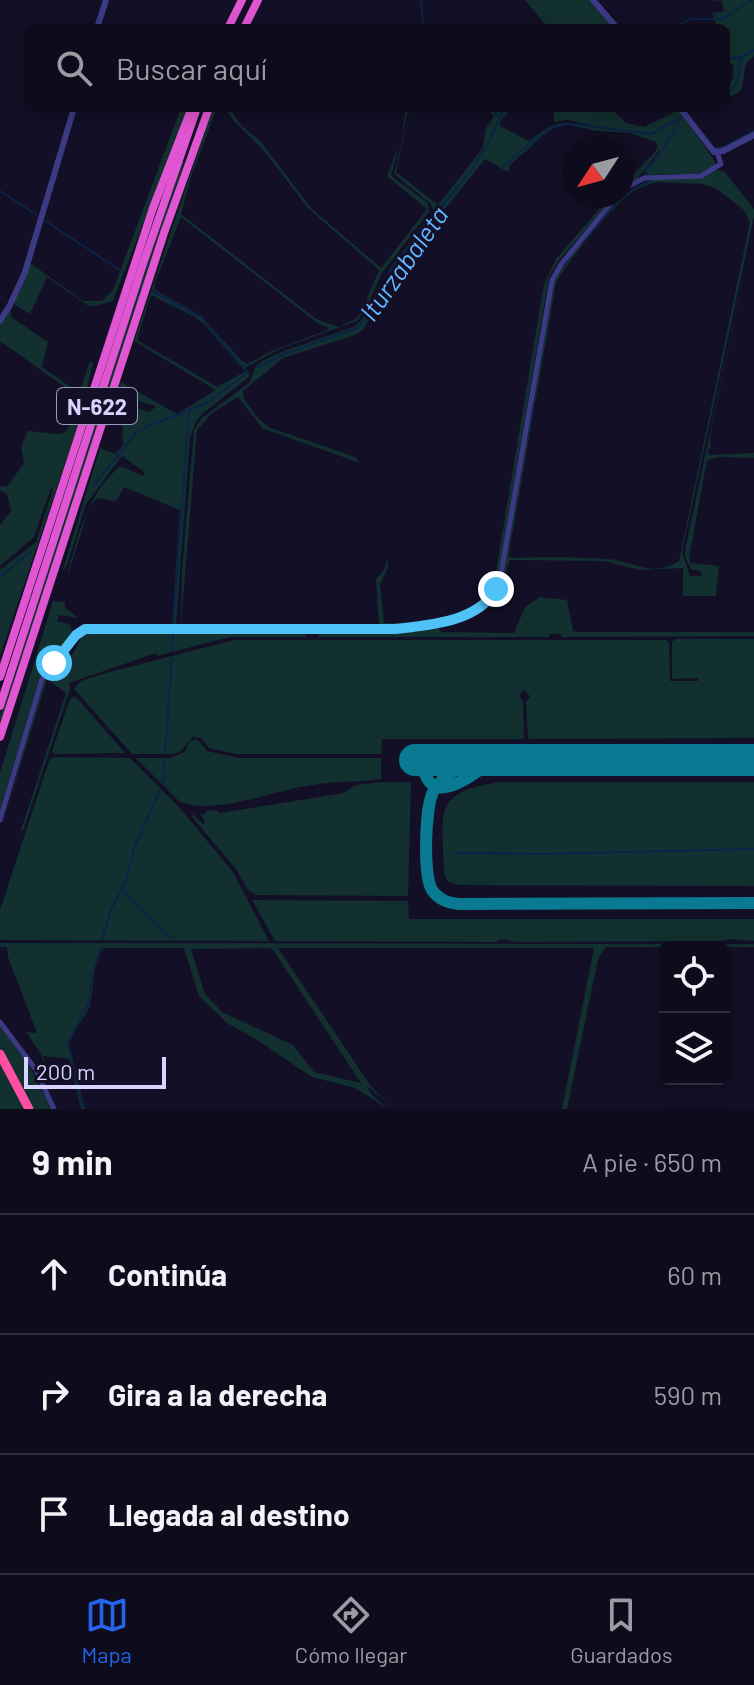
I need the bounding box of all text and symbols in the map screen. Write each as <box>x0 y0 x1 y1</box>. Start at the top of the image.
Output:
search box <box>24 24 730 112</box>
icon: search <box>52 46 96 90</box>
text: Buscar aquí <box>116 50 267 86</box>
north arrow <box>562 136 634 208</box>
water label: Iturzabaleta <box>352 200 454 326</box>
road number: N-622 <box>57 388 137 424</box>
route end <box>478 571 514 607</box>
route start <box>36 645 72 681</box>
map controls <box>658 941 730 1085</box>
button: locate <box>658 941 730 1013</box>
button: layers <box>658 1013 730 1085</box>
scale bar <box>24 1053 166 1089</box>
text: 200 m <box>36 1058 95 1084</box>
text: 9 min <box>32 1141 113 1182</box>
text: A pie · 650 m <box>582 1146 722 1177</box>
icon: ahead <box>32 1252 76 1296</box>
text: Continúa <box>108 1256 227 1292</box>
text: 60 m <box>667 1259 722 1290</box>
icon: right <box>32 1372 76 1416</box>
text: Gira a la derecha <box>108 1376 327 1412</box>
text: 590 m <box>654 1379 722 1410</box>
icon: arrive <box>32 1492 76 1536</box>
text: Llegada al destino <box>108 1496 350 1532</box>
tab: Mapa <box>81 1593 132 1667</box>
tab: Cómo llegar <box>295 1593 407 1667</box>
tab: Guardados <box>570 1593 673 1667</box>

